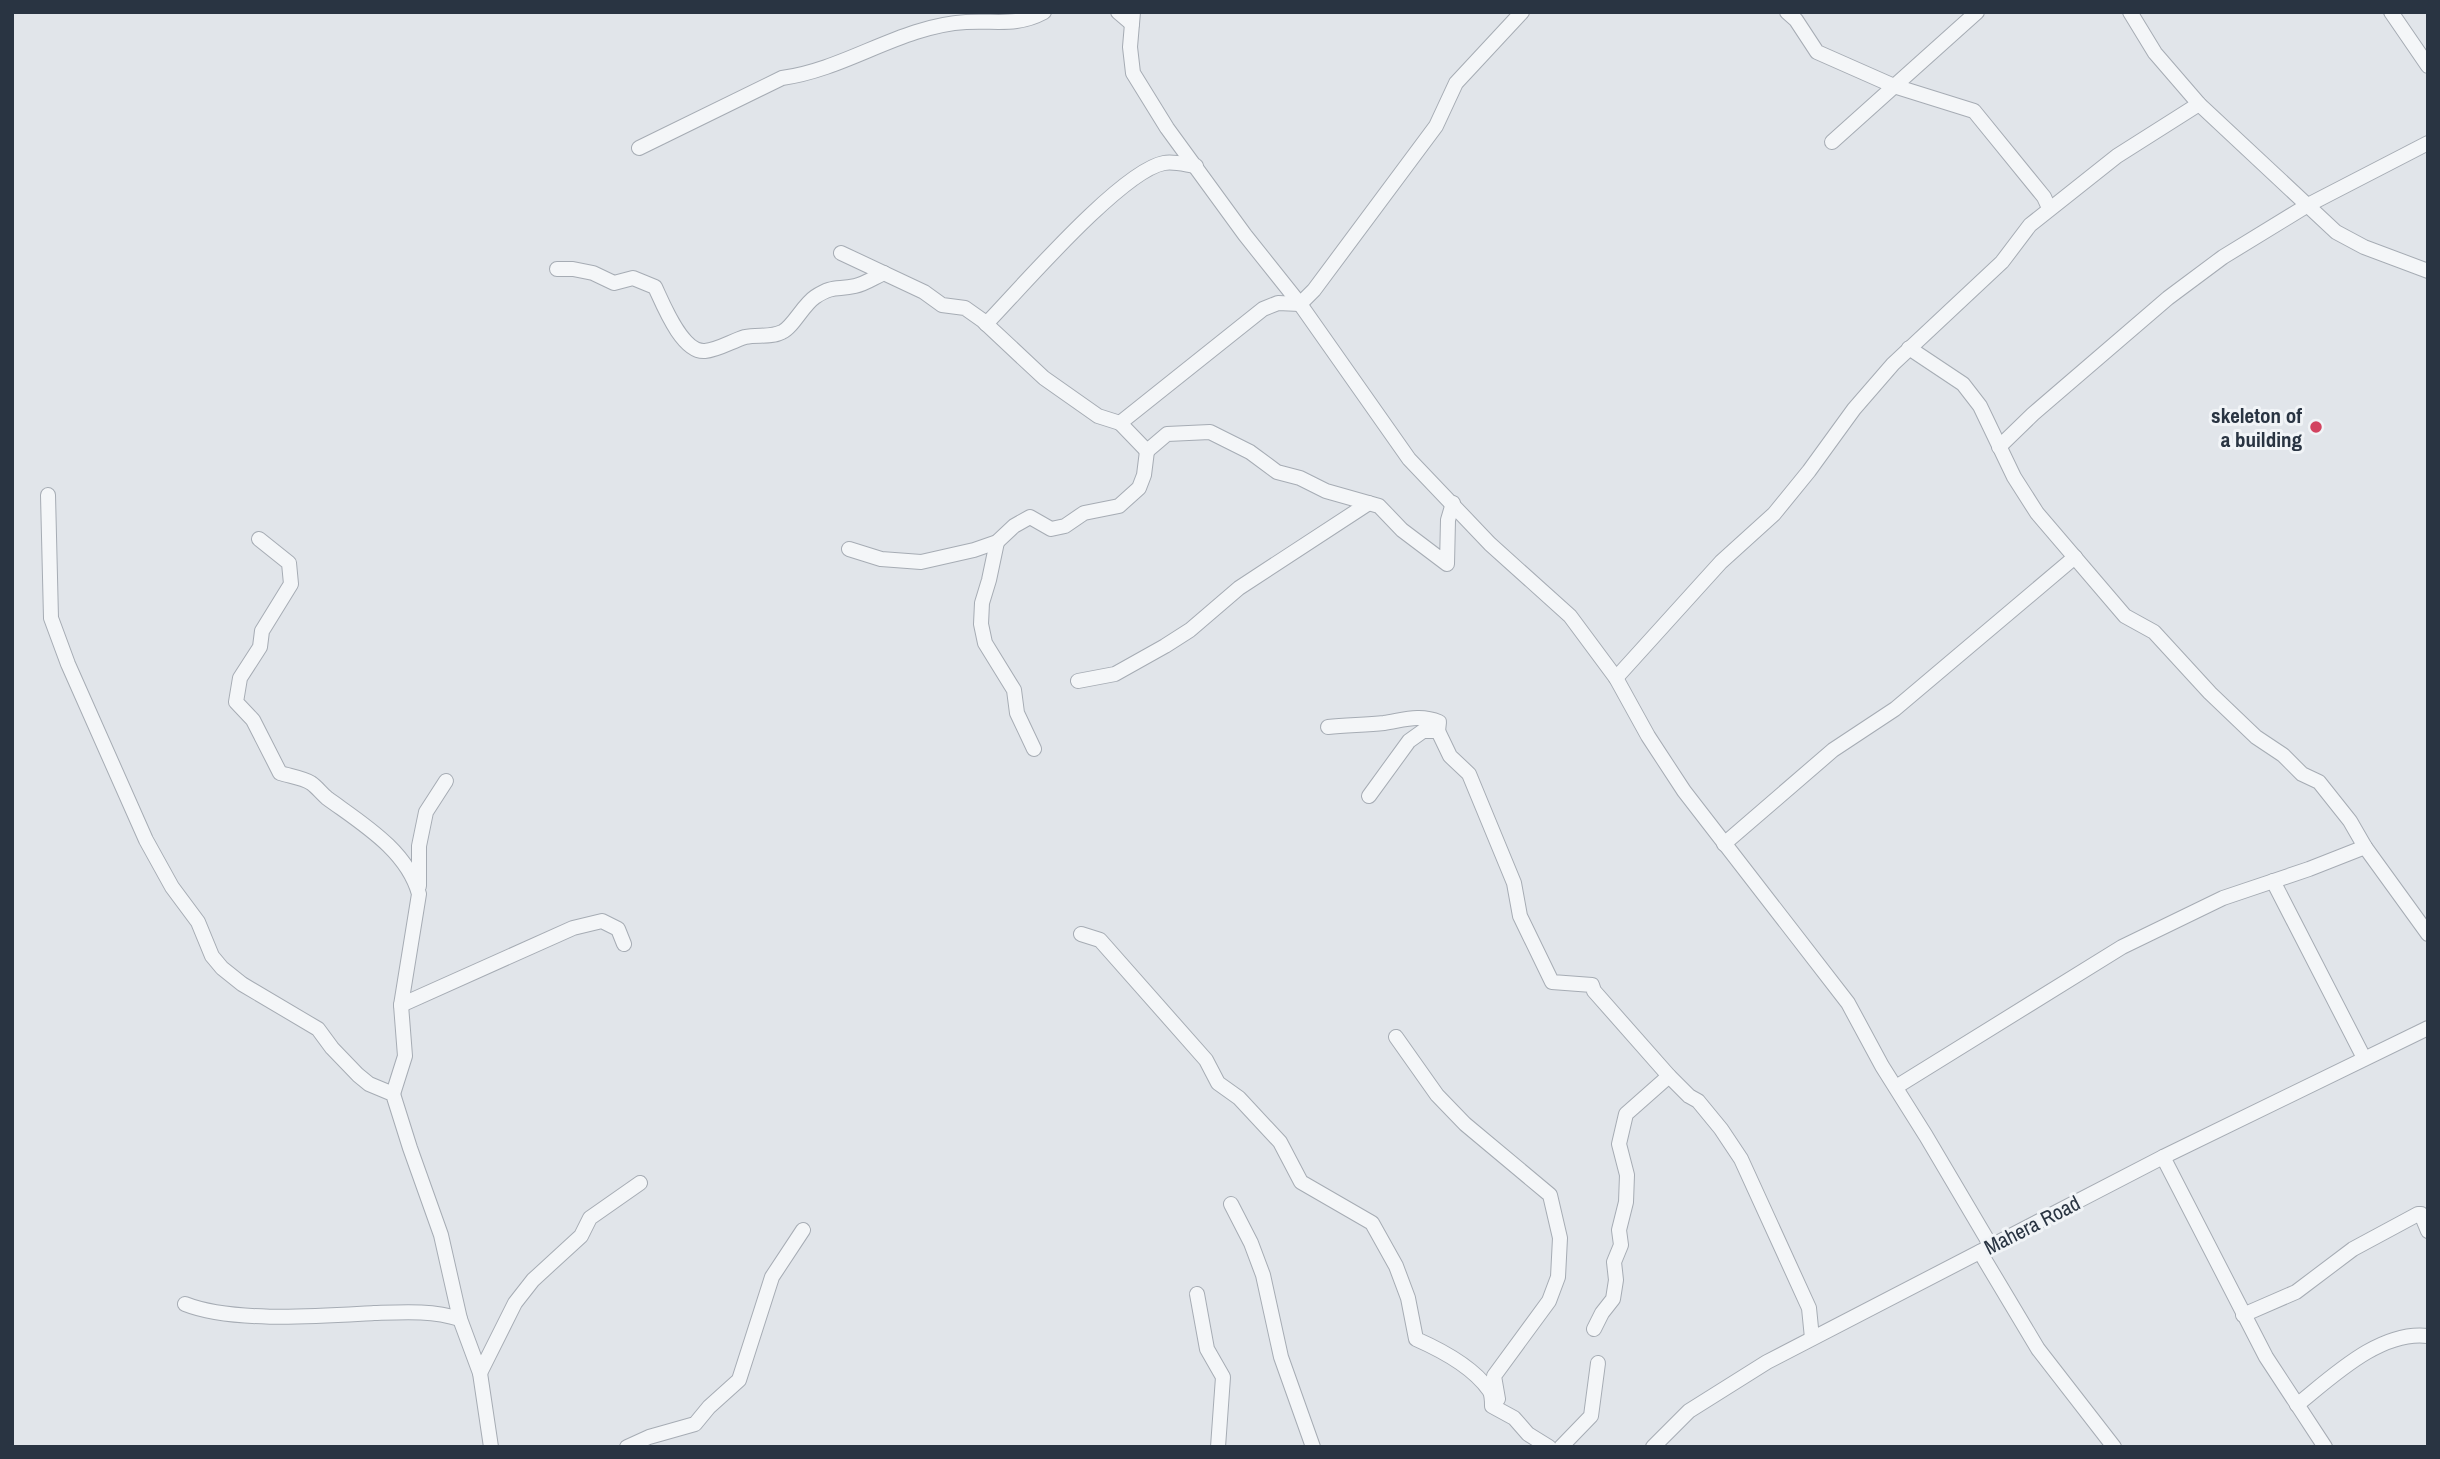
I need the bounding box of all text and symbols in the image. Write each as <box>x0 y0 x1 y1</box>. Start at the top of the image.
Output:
place label: skeleton of a building <box>2211 401 2302 454</box>
marker: skeleton of a building <box>2308 419 2324 435</box>
street label: Mahera Road <box>1979 1188 2085 1262</box>

